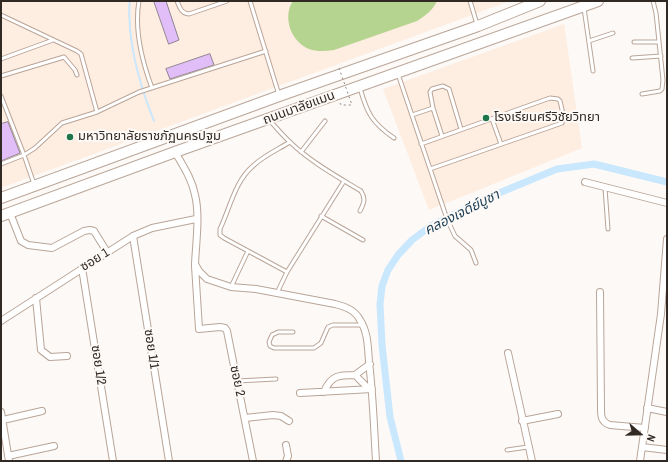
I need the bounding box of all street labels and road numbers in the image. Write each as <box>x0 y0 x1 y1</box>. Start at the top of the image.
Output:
street label: ถนนมาลัยแมน <box>261 88 337 128</box>
street label: ซอย 1 <box>78 245 112 275</box>
street label: ซอย 1/1 <box>140 328 162 370</box>
street label: ซอย 1/2 <box>87 344 109 386</box>
street label: ซอย 2 <box>226 364 248 398</box>

